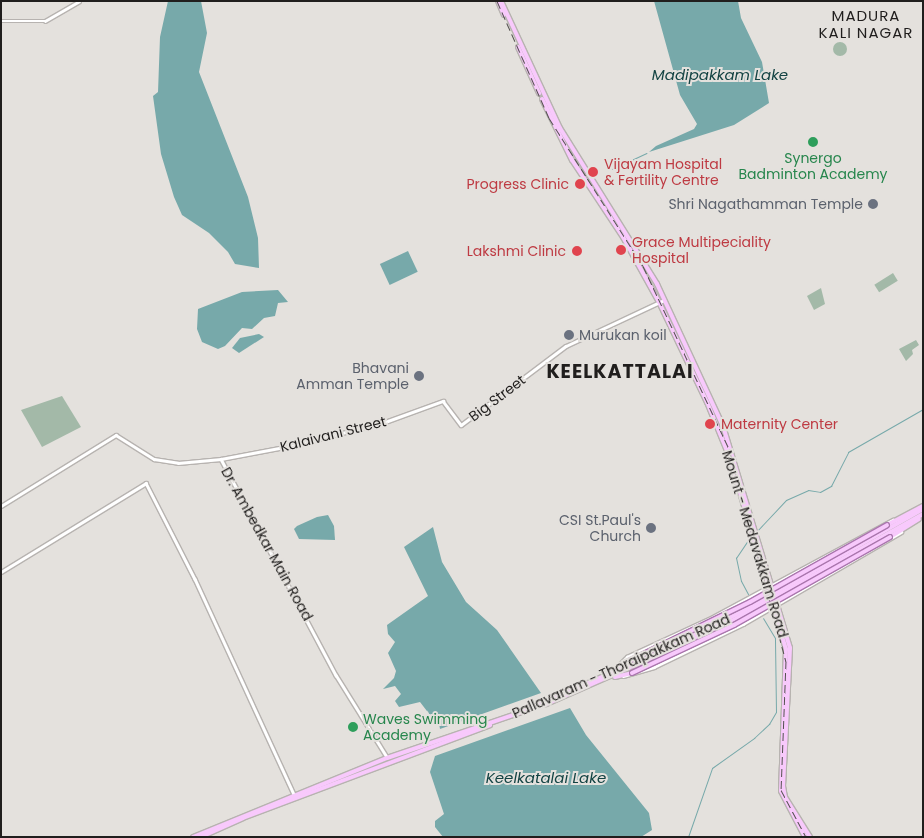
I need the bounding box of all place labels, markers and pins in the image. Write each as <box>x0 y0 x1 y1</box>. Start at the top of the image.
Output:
marker: Synergo Badminton Academy <box>807 136 819 148</box>
place label: Synergo Badminton Academy <box>739 150 887 182</box>
place label: Vijayam Hospital & Fertility Centre <box>604 156 722 188</box>
marker: Vijayam Hospital & Fertility Centre <box>586 165 600 179</box>
place label: Progress Clinic <box>466 176 569 192</box>
marker: Progress Clinic <box>573 177 587 191</box>
place label: Shri Nagathamman Temple <box>668 196 863 212</box>
marker: Shri Nagathamman Temple <box>867 198 879 210</box>
place label: Grace Multipeciality Hospital <box>632 234 771 266</box>
place label: Lakshmi Clinic <box>467 243 566 259</box>
marker: Grace Multipeciality Hospital <box>614 243 628 257</box>
marker: Lakshmi Clinic <box>570 244 584 258</box>
place label: Murukan koil <box>579 327 667 343</box>
marker: Murukan koil <box>563 329 575 341</box>
place label: Bhavani Amman Temple <box>296 360 409 392</box>
marker: Bhavani Amman Temple <box>413 370 425 382</box>
place label: Maternity Center <box>721 416 838 432</box>
marker: Maternity Center <box>703 417 717 431</box>
place label: CSI St.Paul's Church <box>559 512 641 544</box>
marker: CSI St.Paul's Church <box>645 522 657 534</box>
place label: Waves Swimming Academy <box>363 711 488 744</box>
marker: Waves Swimming Academy <box>347 721 359 733</box>

